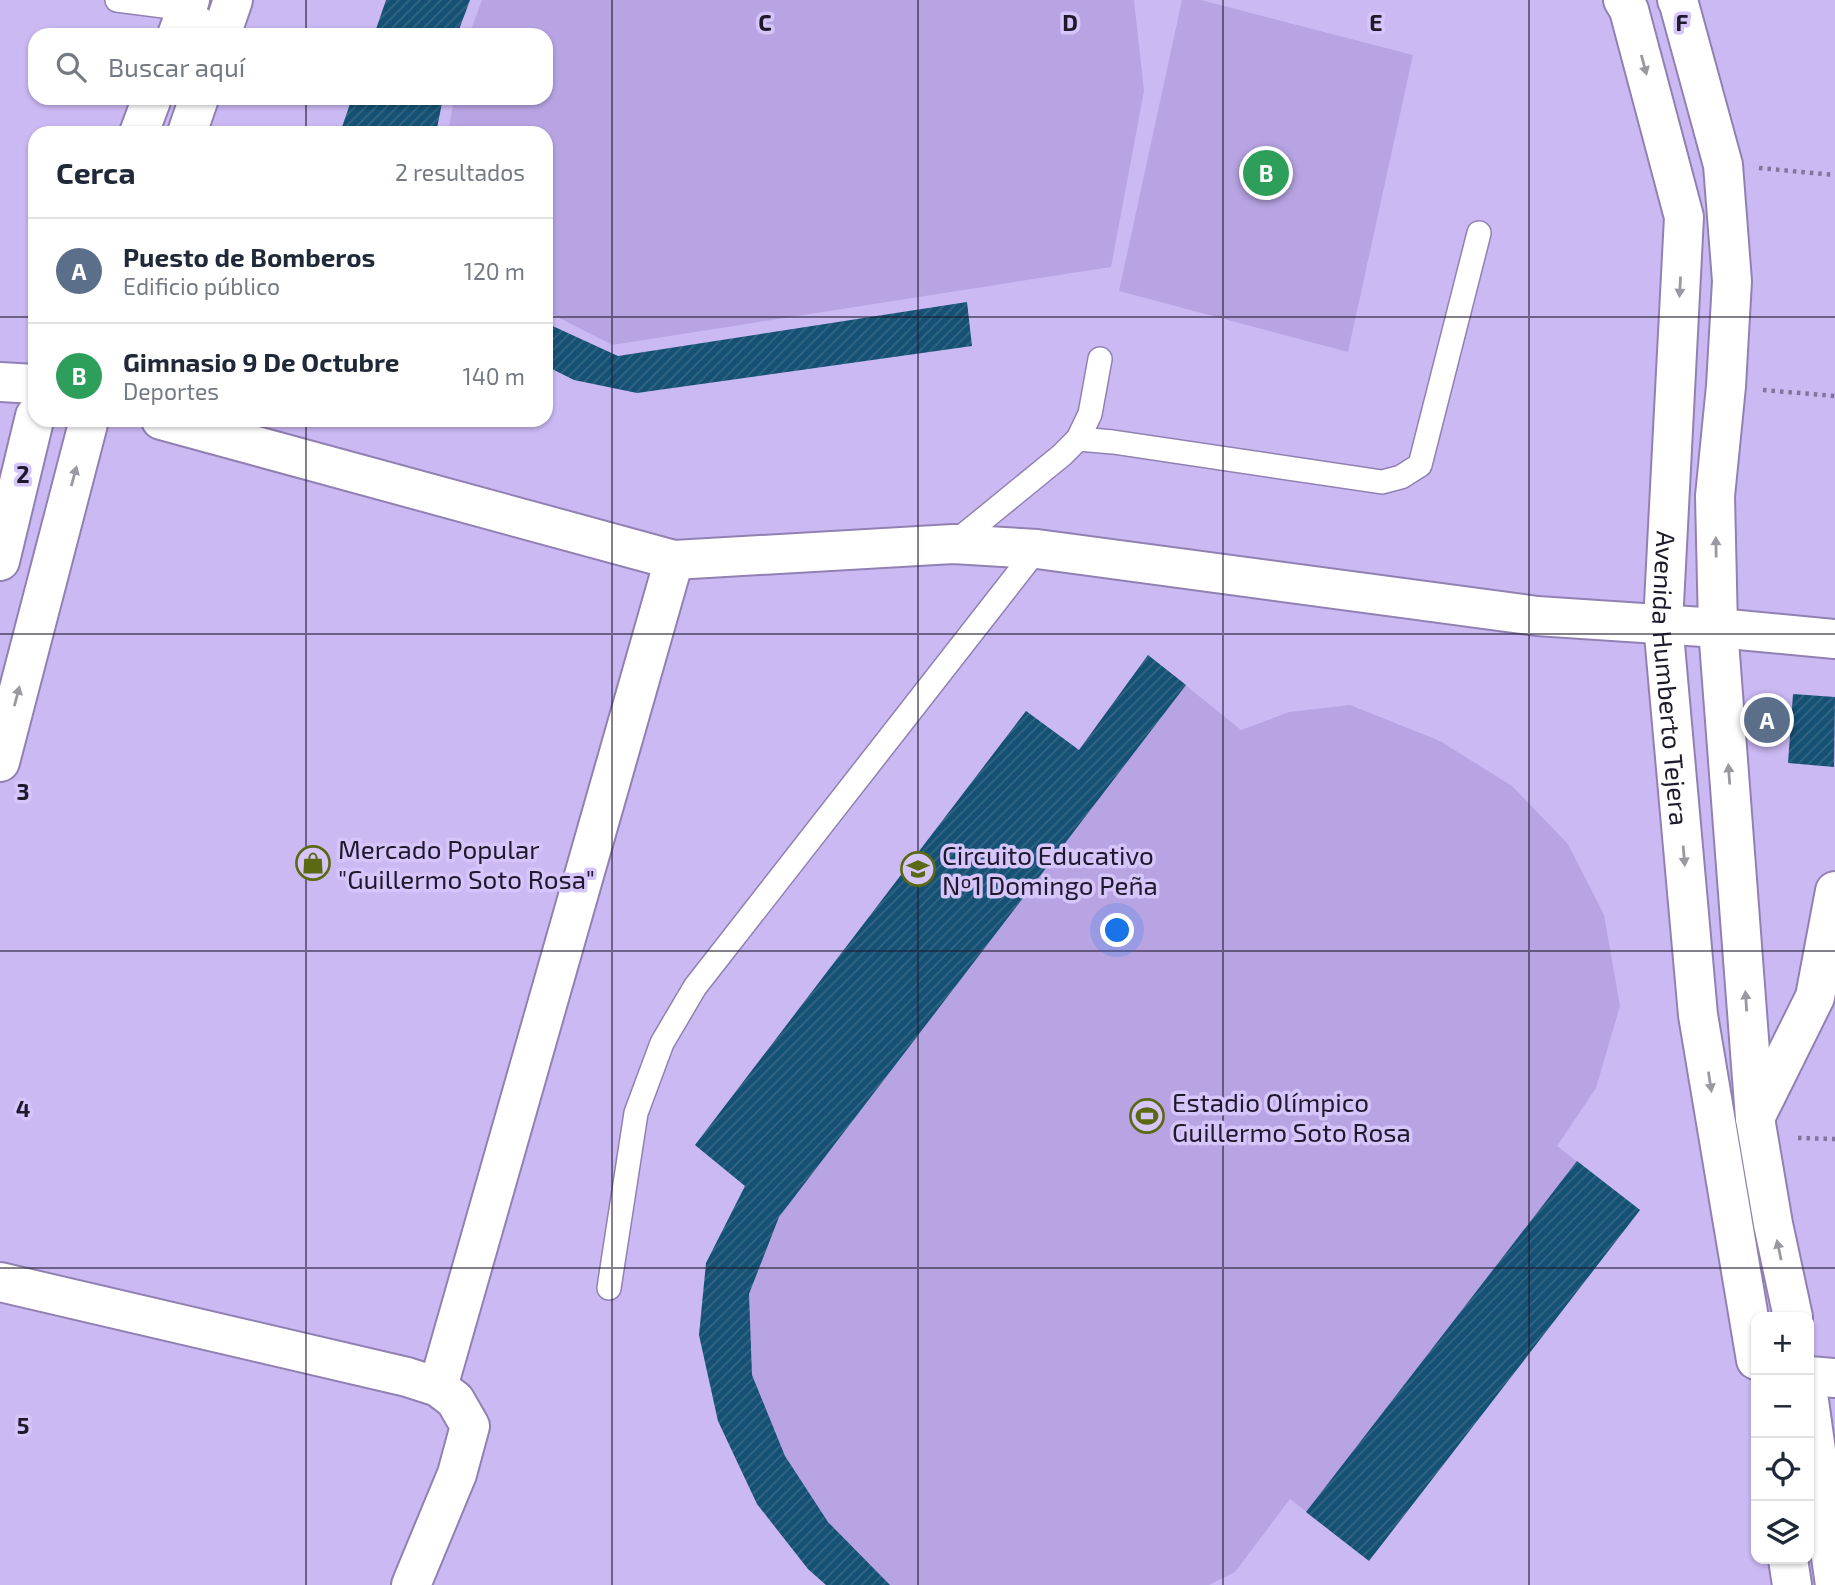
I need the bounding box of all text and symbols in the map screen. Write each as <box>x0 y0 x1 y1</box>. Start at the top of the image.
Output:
text: C <box>758 8 772 36</box>
text: D <box>1062 8 1078 36</box>
text: E <box>1369 8 1383 36</box>
text: F <box>1676 8 1689 36</box>
search box <box>28 28 553 105</box>
icon: search <box>52 48 90 86</box>
text: Buscar aquí <box>108 51 245 82</box>
one-way arrow <box>1639 54 1650 76</box>
pin: B <box>1243 147 1289 199</box>
text: Cerca <box>56 154 136 190</box>
text: 2 resultados <box>395 158 525 186</box>
text: Puesto de Bomberos <box>123 241 375 272</box>
text: A <box>71 257 87 285</box>
text: 120 m <box>464 257 525 285</box>
text: Edificio público <box>123 272 280 300</box>
one-way arrow <box>1675 276 1686 298</box>
text: Gimnasio 9 De Octubre <box>123 346 400 377</box>
text: B <box>72 362 86 390</box>
text: 140 m <box>463 362 525 390</box>
text: Deportes <box>123 377 219 405</box>
text: 2 <box>16 460 30 488</box>
one-way arrow <box>70 465 80 486</box>
street label: Avenida Humberto Tejera <box>1647 530 1697 827</box>
one-way arrow <box>1710 536 1722 558</box>
one-way arrow <box>12 685 23 707</box>
pin: A <box>1744 694 1790 746</box>
one-way arrow <box>1723 763 1734 785</box>
text: 3 <box>16 777 30 805</box>
place label: Mercado Popular "Guillermo Soto Rosa" <box>338 833 595 894</box>
place label: Circuito Educativo Nº1 Domingo Peña <box>942 839 1158 900</box>
shop icon: Mercado Popular "Guillermo Soto Rosa" <box>294 844 332 882</box>
one-way arrow <box>1679 845 1690 867</box>
school or university icon: Circuito Educativo Nº1 Domingo Peña <box>899 850 937 888</box>
your location <box>1100 913 1134 947</box>
one-way arrow <box>1741 990 1752 1012</box>
one-way arrow <box>1705 1071 1716 1093</box>
place label: Estadio Olímpico Guillermo Soto Rosa <box>1172 1086 1411 1147</box>
text: 4 <box>16 1094 30 1122</box>
sports icon: Estadio Olímpico Guillermo Soto Rosa <box>1128 1097 1166 1135</box>
one-way arrow <box>1773 1239 1784 1261</box>
map controls <box>1751 1312 1814 1564</box>
button: + <box>1751 1312 1814 1375</box>
button: − <box>1751 1375 1814 1438</box>
text: 5 <box>17 1411 29 1439</box>
button: locate <box>1751 1438 1814 1501</box>
button: layers <box>1751 1501 1814 1564</box>

